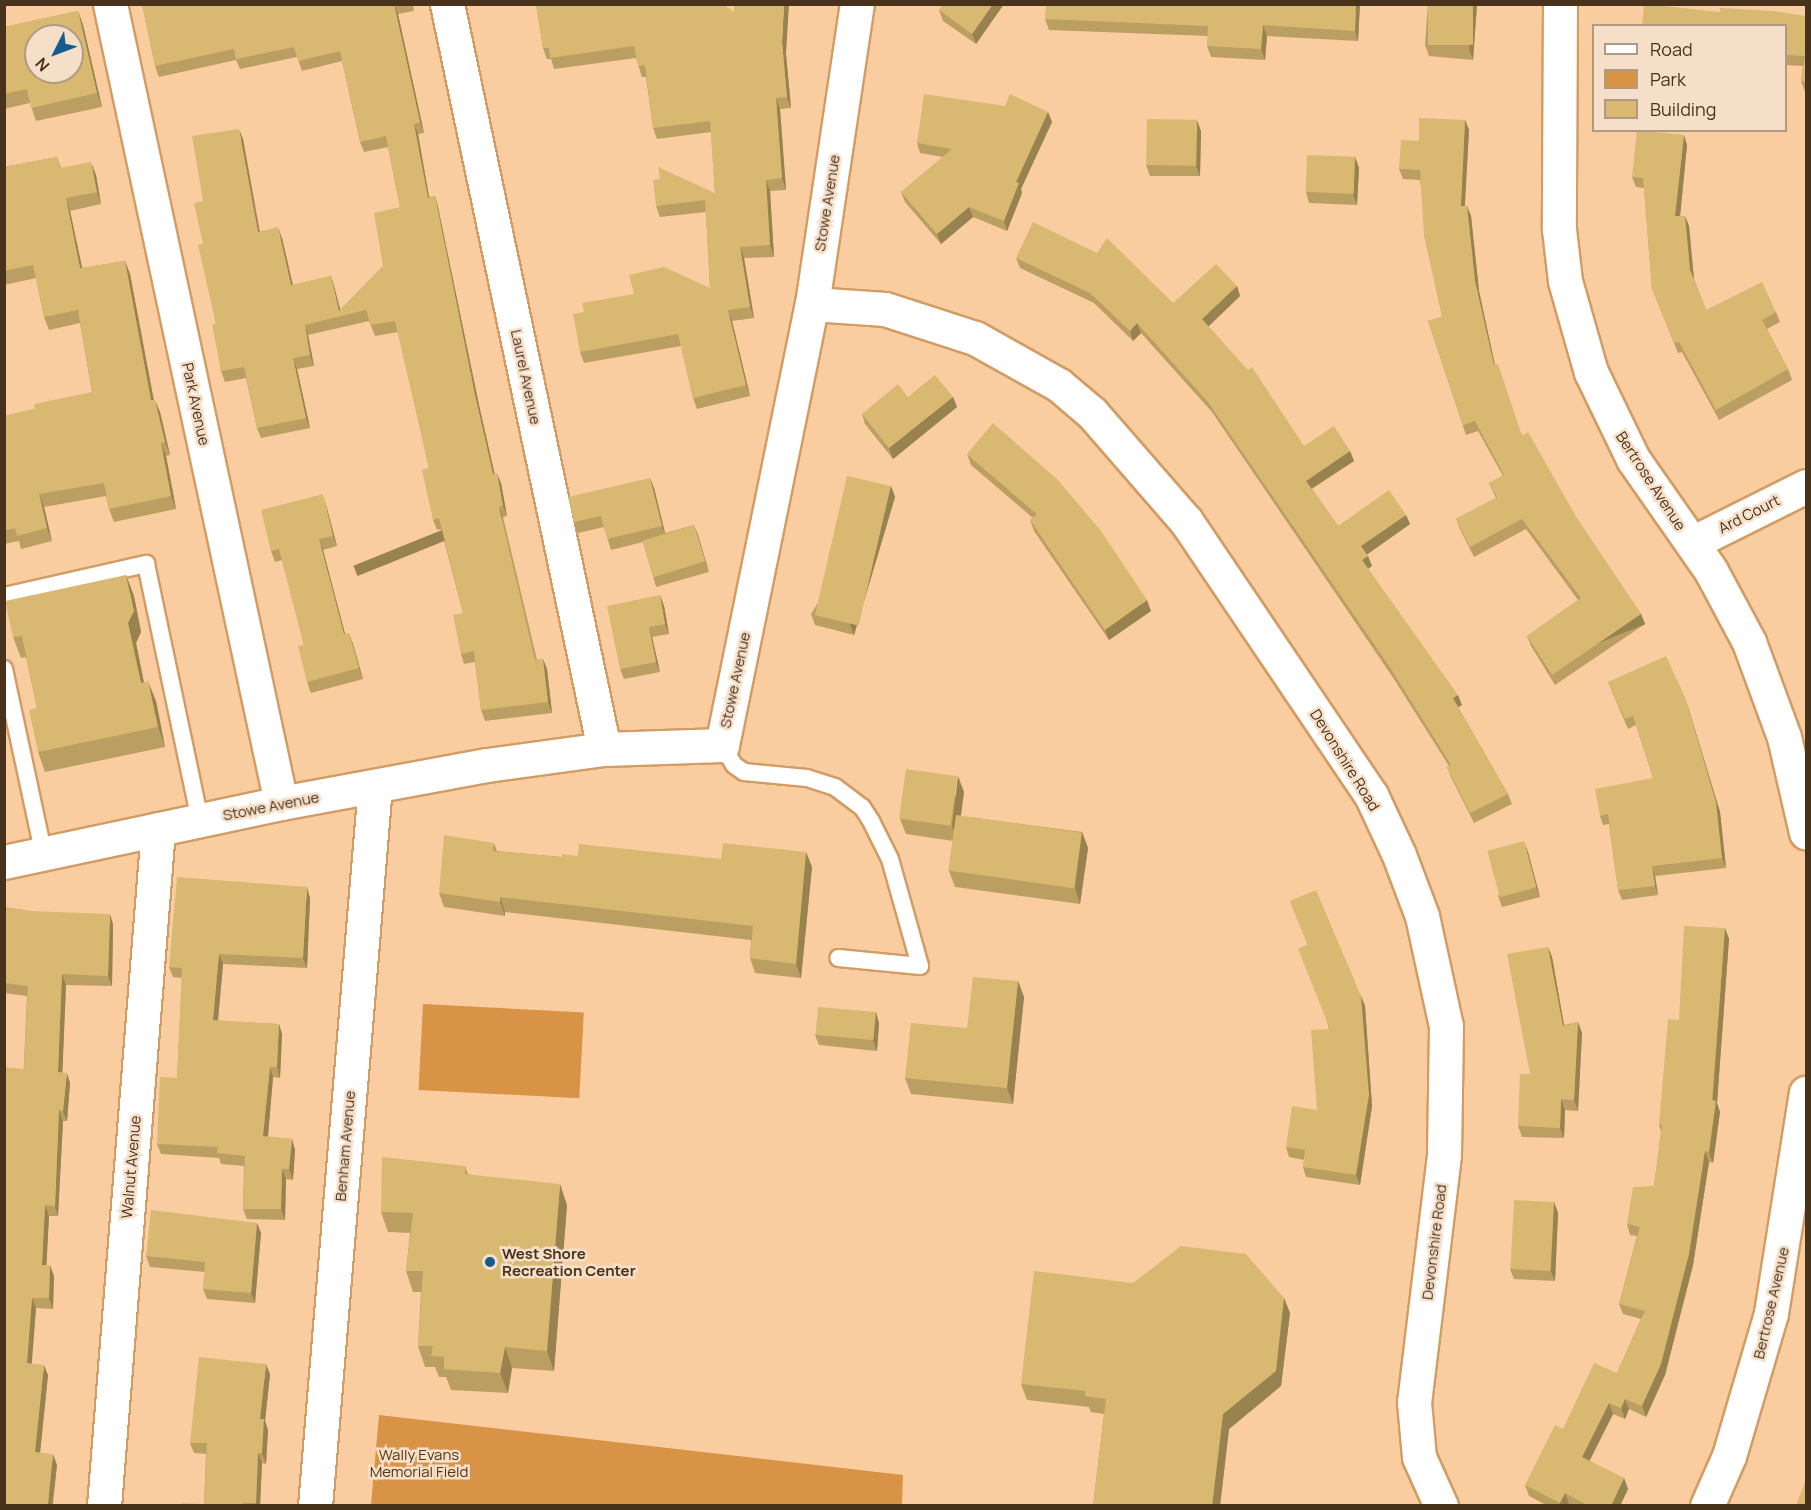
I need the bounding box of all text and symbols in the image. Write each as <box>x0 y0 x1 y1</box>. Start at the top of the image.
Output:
north arrow <box>24 24 84 84</box>
legend <box>1592 24 1787 132</box>
text: Road <box>1650 37 1693 61</box>
text: N <box>30 53 54 76</box>
text: Park <box>1650 67 1686 91</box>
text: Building <box>1650 97 1716 121</box>
street label: Stowe Avenue <box>810 153 844 253</box>
street label: Laurel Avenue <box>507 328 545 426</box>
street label: Park Avenue <box>178 361 214 447</box>
street label: Bertrose Avenue <box>1612 428 1690 534</box>
street label: Ard Court <box>1715 491 1783 537</box>
street label: Stowe Avenue <box>716 630 754 730</box>
street label: Devonshire Road <box>1306 706 1384 814</box>
street label: Stowe Avenue <box>221 788 321 824</box>
street label: Benham Avenue <box>331 1090 359 1202</box>
street label: Walnut Avenue <box>118 1115 144 1219</box>
street label: Devonshire Road <box>1418 1183 1450 1301</box>
place label: West Shore Recreation Center <box>502 1244 636 1279</box>
street label: Bertrose Avenue <box>1749 1245 1793 1361</box>
marker: West Shore Recreation Center <box>483 1255 497 1269</box>
park label: Wally Evans Memorial Field <box>370 1445 468 1480</box>

